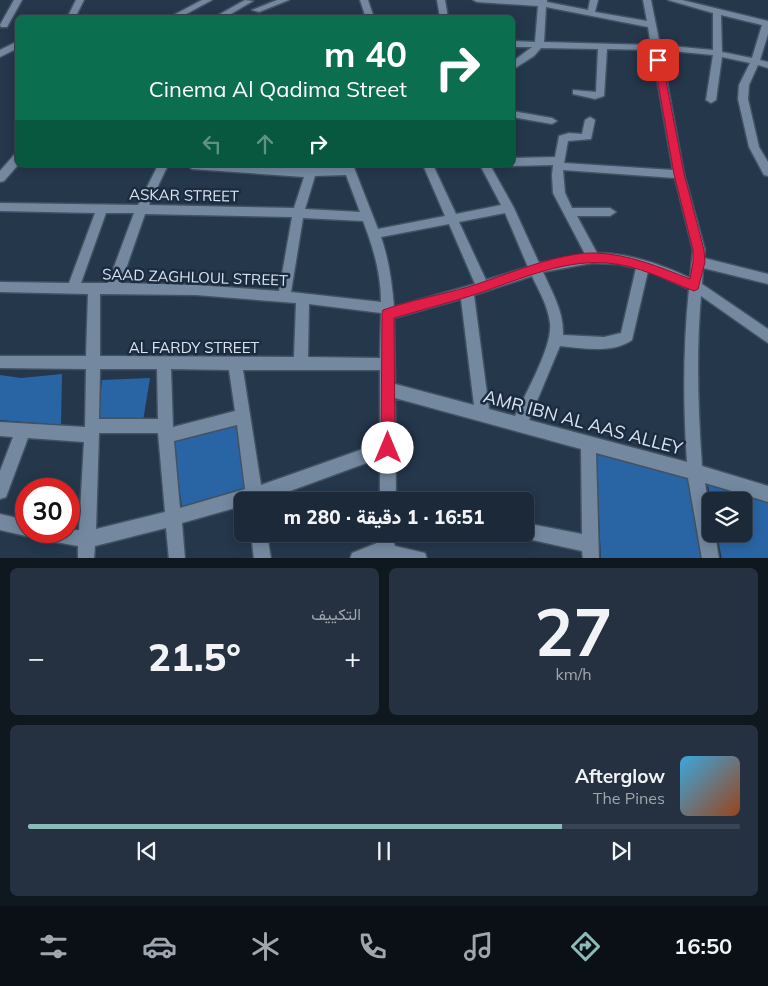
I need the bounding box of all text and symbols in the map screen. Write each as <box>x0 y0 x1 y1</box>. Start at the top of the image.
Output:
text: 40 m <box>324 32 407 76</box>
icon: right <box>425 35 490 100</box>
pin <box>637 39 679 81</box>
icon: arrive <box>644 46 672 74</box>
text: Cinema Al Qadima Street <box>149 75 407 103</box>
icon: left <box>198 130 226 158</box>
icon: ahead <box>251 130 279 158</box>
icon: right <box>304 130 332 158</box>
street label: ASKAR STREET <box>129 185 239 205</box>
street label: SAAD ZAGHLOUL STREET <box>102 264 288 290</box>
street label: AL FARDY STREET <box>129 338 259 357</box>
street label: AMR IBN AL AAS ALLEY <box>481 384 686 460</box>
position arrow <box>361 421 413 473</box>
speed limit sign: 30 <box>15 478 80 543</box>
map controls <box>702 492 752 542</box>
button: layers <box>702 492 752 542</box>
text: 16:51 · 1 دقيقة · 280 m <box>284 505 484 529</box>
text: 27 <box>535 591 613 672</box>
text: التكييف <box>311 604 361 624</box>
text: 21.5° <box>148 633 241 681</box>
text: − <box>28 640 45 675</box>
text: + <box>344 640 361 675</box>
text: km/h <box>555 664 592 684</box>
text: Afterglow <box>575 764 665 788</box>
text: The Pines <box>593 788 665 808</box>
icon: previous <box>133 837 161 865</box>
icon: pause <box>370 837 398 865</box>
icon: next <box>607 837 635 865</box>
icon: filters <box>36 929 71 964</box>
icon: car <box>142 929 177 964</box>
icon: climate <box>248 929 283 964</box>
icon: phone <box>355 929 390 964</box>
icon: music <box>461 929 496 964</box>
icon: directions <box>568 929 603 964</box>
text: 16:50 <box>674 932 732 960</box>

